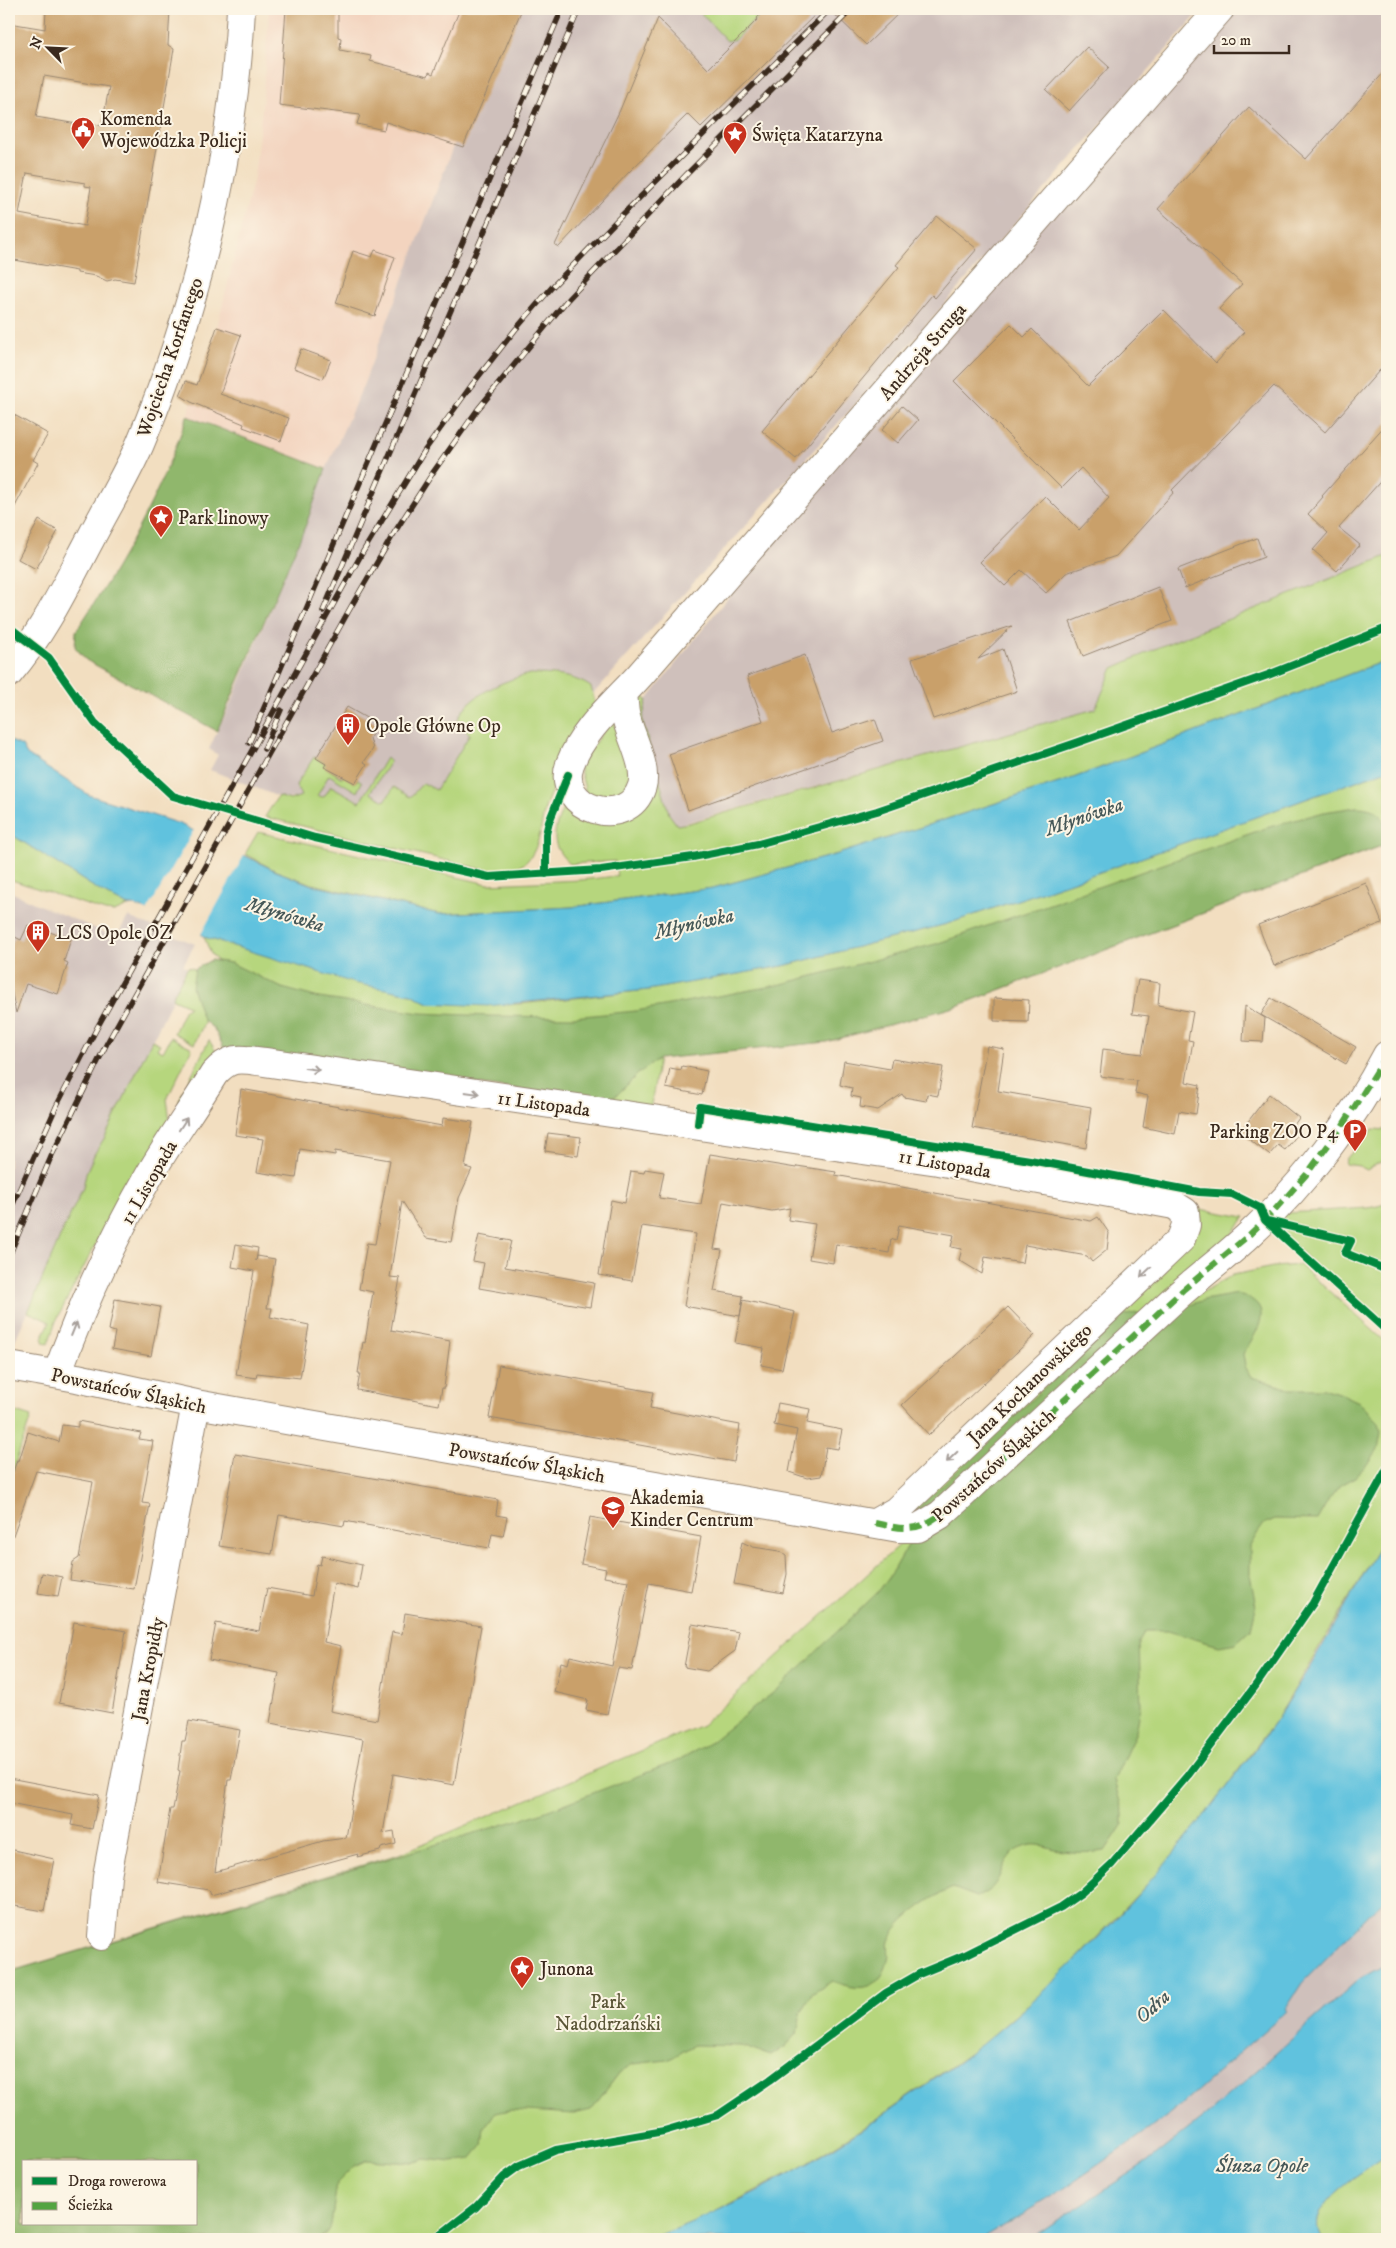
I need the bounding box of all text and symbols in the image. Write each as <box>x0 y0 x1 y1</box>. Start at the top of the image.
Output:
north arrow <box>22 22 72 72</box>
scale bar <box>1214 22 1288 54</box>
text: 20 m <box>1221 31 1251 50</box>
text: N <box>26 34 48 52</box>
place label: Komenda Wojewódzka Policji <box>99 108 247 153</box>
public building icon: Komenda Wojewódzka Policji <box>70 116 96 150</box>
place icon: Święta Katarzyna <box>722 121 748 155</box>
place label: Święta Katarzyna <box>752 122 883 147</box>
street label: Wojciecha Korfantego <box>132 275 209 441</box>
street label: Andrzeja Struga <box>875 299 971 405</box>
place icon: Park linowy <box>148 504 174 538</box>
place label: Park linowy <box>178 507 269 530</box>
building icon: Opole Główne Op <box>335 712 361 746</box>
place label: Opole Główne Op <box>366 715 501 738</box>
water label: Młynówka <box>1040 792 1127 843</box>
water label: Młynówka <box>240 892 327 939</box>
water label: Młynówka <box>650 903 736 946</box>
building icon: LCS Opole OZ <box>25 919 51 953</box>
place label: LCS Opole OZ <box>56 922 172 945</box>
one-way arrow <box>303 1064 319 1074</box>
street label: 11 Listopada <box>496 1087 592 1122</box>
one-way arrow <box>464 1088 480 1098</box>
one-way arrow <box>178 1117 188 1131</box>
parking icon: Parking ZOO P4 <box>1342 1118 1368 1152</box>
place label: Parking ZOO P4 <box>1209 1121 1339 1144</box>
street label: 11 Listopada <box>116 1137 183 1229</box>
street label: 11 Listopada <box>897 1145 993 1184</box>
one-way arrow <box>1139 1266 1152 1278</box>
street label: Jana Kochanowskiego <box>962 1319 1097 1451</box>
one-way arrow <box>70 1321 79 1337</box>
street label: Powstańców Śląskich <box>49 1362 209 1419</box>
street label: Powstańców Śląskich <box>926 1403 1061 1528</box>
street label: Powstańców Śląskich <box>447 1436 607 1489</box>
one-way arrow <box>946 1451 958 1463</box>
place label: Akademia Kinder Centrum <box>630 1487 754 1532</box>
school or university icon: Akademia Kinder Centrum <box>600 1495 626 1529</box>
street label: Jana Kropidły <box>127 1614 170 1725</box>
place icon: Junona <box>509 1955 535 1989</box>
place label: Junona <box>538 1958 593 1981</box>
water label: Odra <box>1130 1985 1176 2029</box>
park label: Park Nadodrzański <box>555 1991 661 2036</box>
water label: Śluza Opole <box>1215 2154 1309 2179</box>
legend <box>22 2160 198 2226</box>
text: Droga rowerowa <box>68 2172 167 2191</box>
text: Ścieżka <box>68 2195 113 2215</box>

